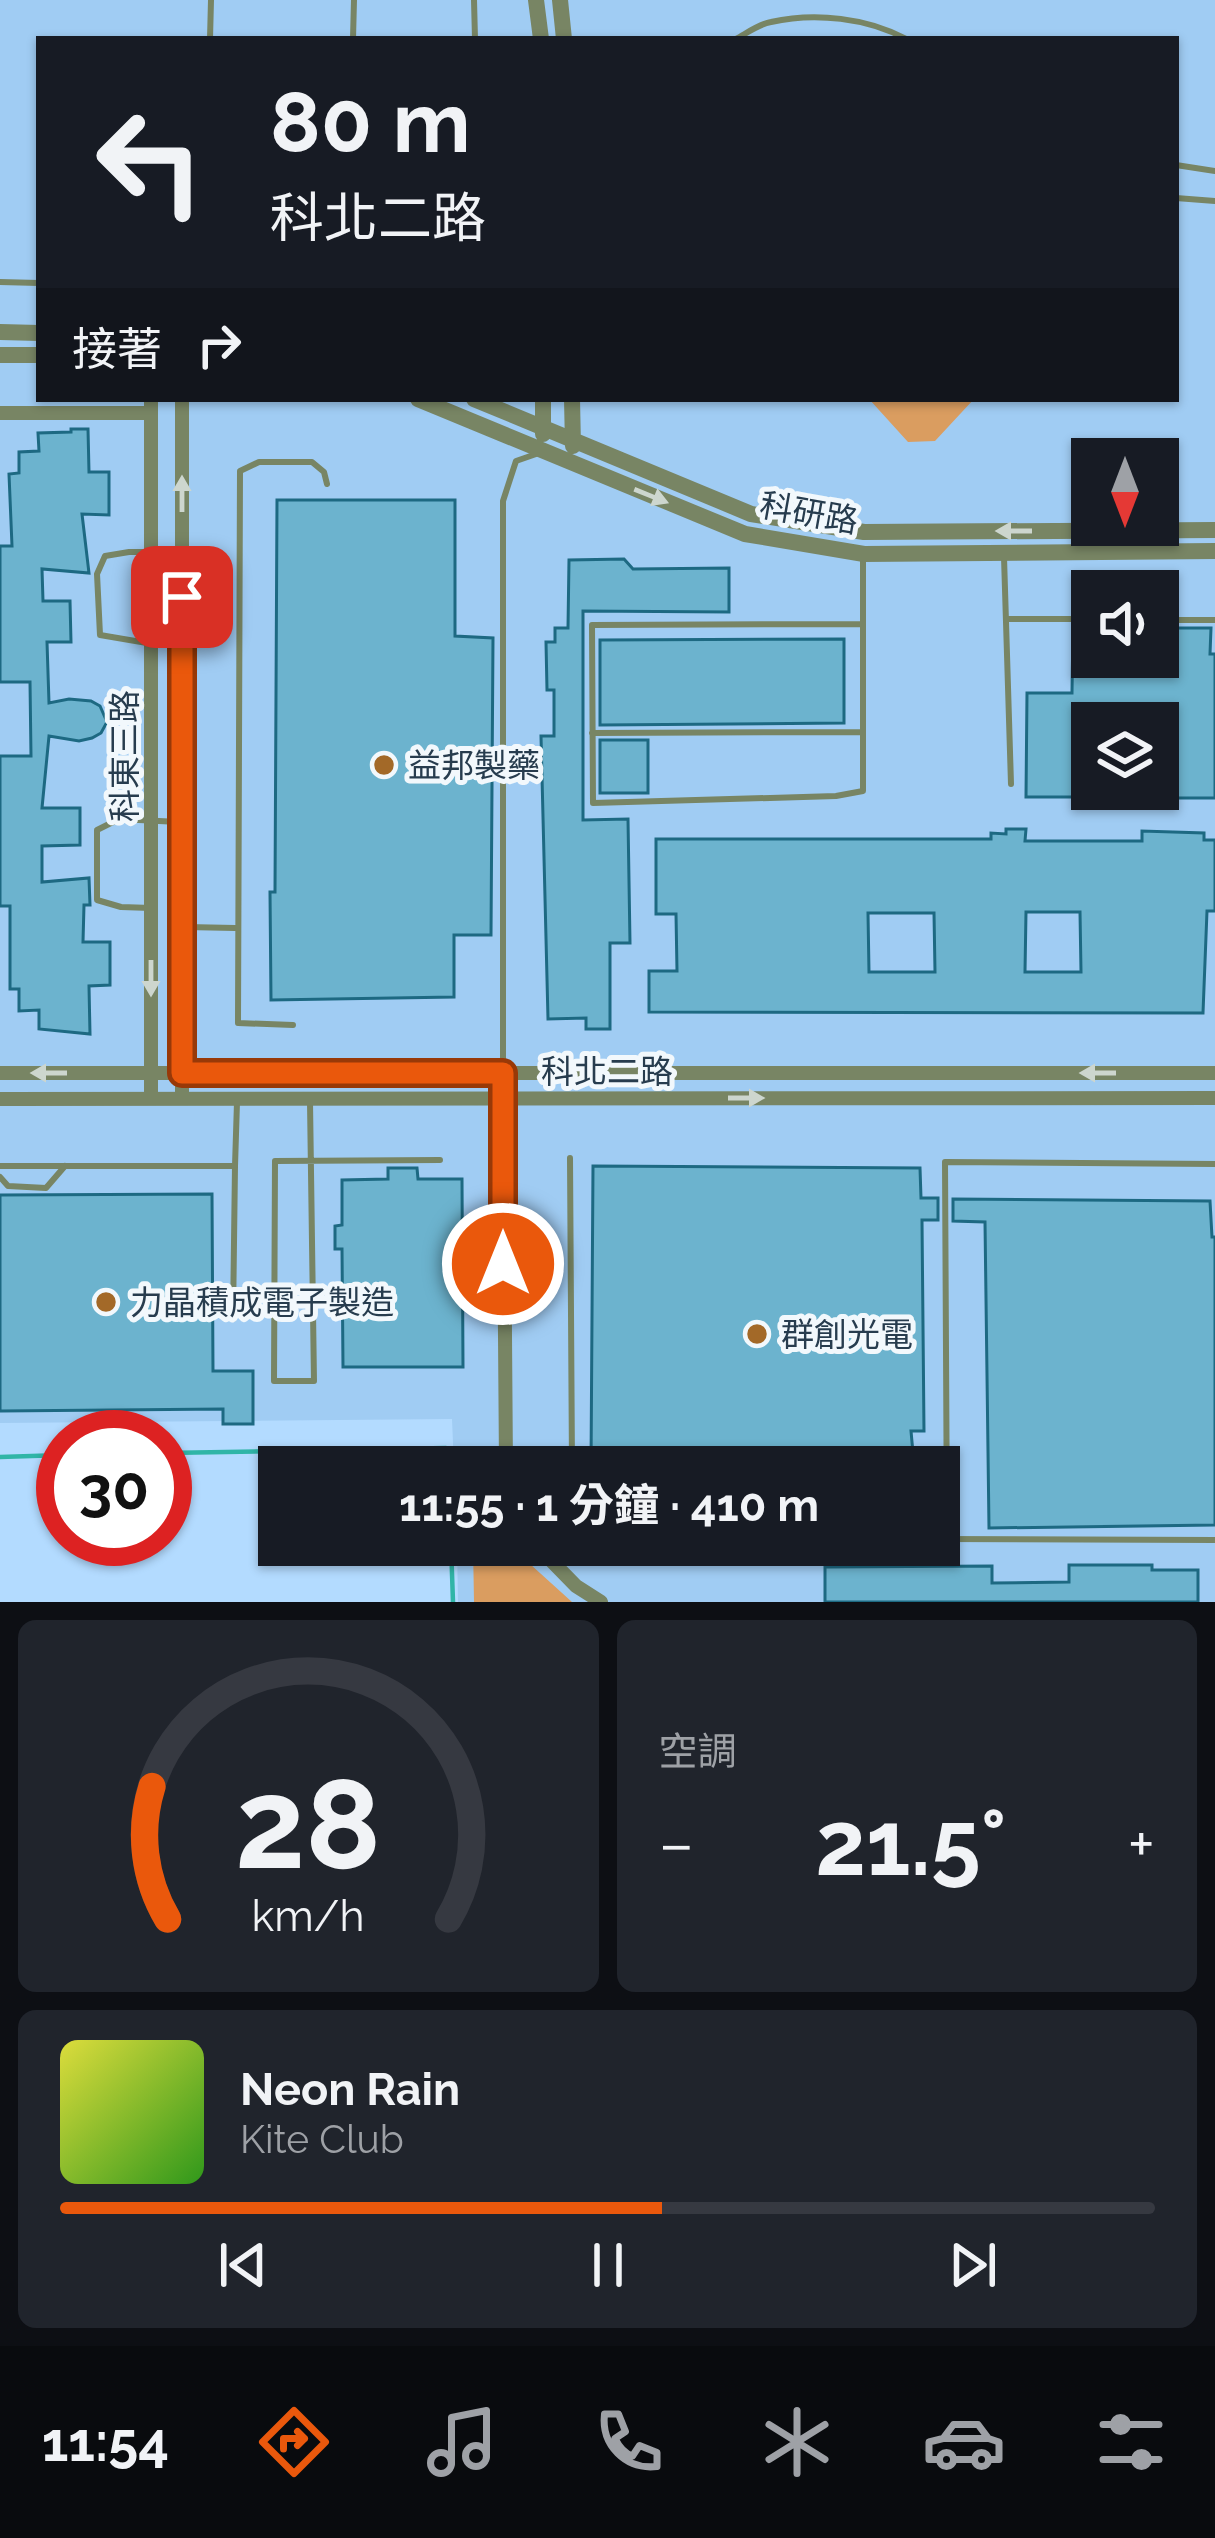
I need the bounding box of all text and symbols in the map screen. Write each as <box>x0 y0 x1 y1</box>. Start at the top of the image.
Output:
text: 80 m <box>270 73 471 172</box>
icon: left <box>72 84 228 240</box>
text: 科北二路 <box>270 186 486 250</box>
icon: right <box>186 312 252 378</box>
text: 接著 <box>72 323 162 376</box>
north arrow <box>1071 438 1179 546</box>
map controls <box>1071 438 1179 810</box>
one-way arrow <box>172 474 192 512</box>
street label: 科研路 <box>757 485 861 541</box>
one-way arrow <box>633 487 669 506</box>
one-way arrow <box>994 521 1032 541</box>
pin <box>131 546 233 648</box>
icon: arrive <box>149 564 215 630</box>
button: sound <box>1071 570 1179 678</box>
street label: 科東三路 <box>105 690 144 822</box>
button: layers <box>1071 702 1179 810</box>
place label: 益邦製藥 <box>408 746 540 785</box>
marker: 益邦製藥 <box>371 752 397 778</box>
one-way arrow <box>141 960 161 998</box>
street label: 科北二路 <box>541 1052 673 1091</box>
one-way arrow <box>29 1063 67 1083</box>
one-way arrow <box>1078 1063 1116 1083</box>
one-way arrow <box>728 1088 766 1108</box>
position arrow <box>440 1201 566 1327</box>
place label: 力晶積成電子製造 <box>130 1283 394 1322</box>
marker: 力晶積成電子製造 <box>93 1289 119 1315</box>
place label: 群創光電 <box>781 1315 913 1354</box>
marker: 群創光電 <box>744 1321 770 1347</box>
speed limit sign: 30 <box>36 1410 192 1566</box>
text: 11:55 · 1 分鐘 · 410 m <box>399 1479 819 1532</box>
text: 空調 <box>659 1728 737 1774</box>
text: 28 <box>235 1751 381 1897</box>
text: 21.5° <box>815 1790 1006 1896</box>
text: − <box>659 1805 694 1882</box>
text: + <box>1128 1805 1155 1882</box>
text: km/h <box>252 1891 365 1941</box>
text: Neon Rain <box>240 2063 460 2116</box>
text: Kite Club <box>240 2116 404 2162</box>
icon: previous <box>210 2232 276 2298</box>
icon: pause <box>575 2232 641 2298</box>
icon: next <box>940 2232 1006 2298</box>
icon: directions <box>252 2400 336 2484</box>
icon: music <box>420 2400 504 2484</box>
icon: phone <box>587 2400 671 2484</box>
icon: climate <box>755 2400 839 2484</box>
icon: car <box>922 2400 1006 2484</box>
icon: filters <box>1089 2400 1173 2484</box>
text: 11:54 <box>42 2410 169 2474</box>

